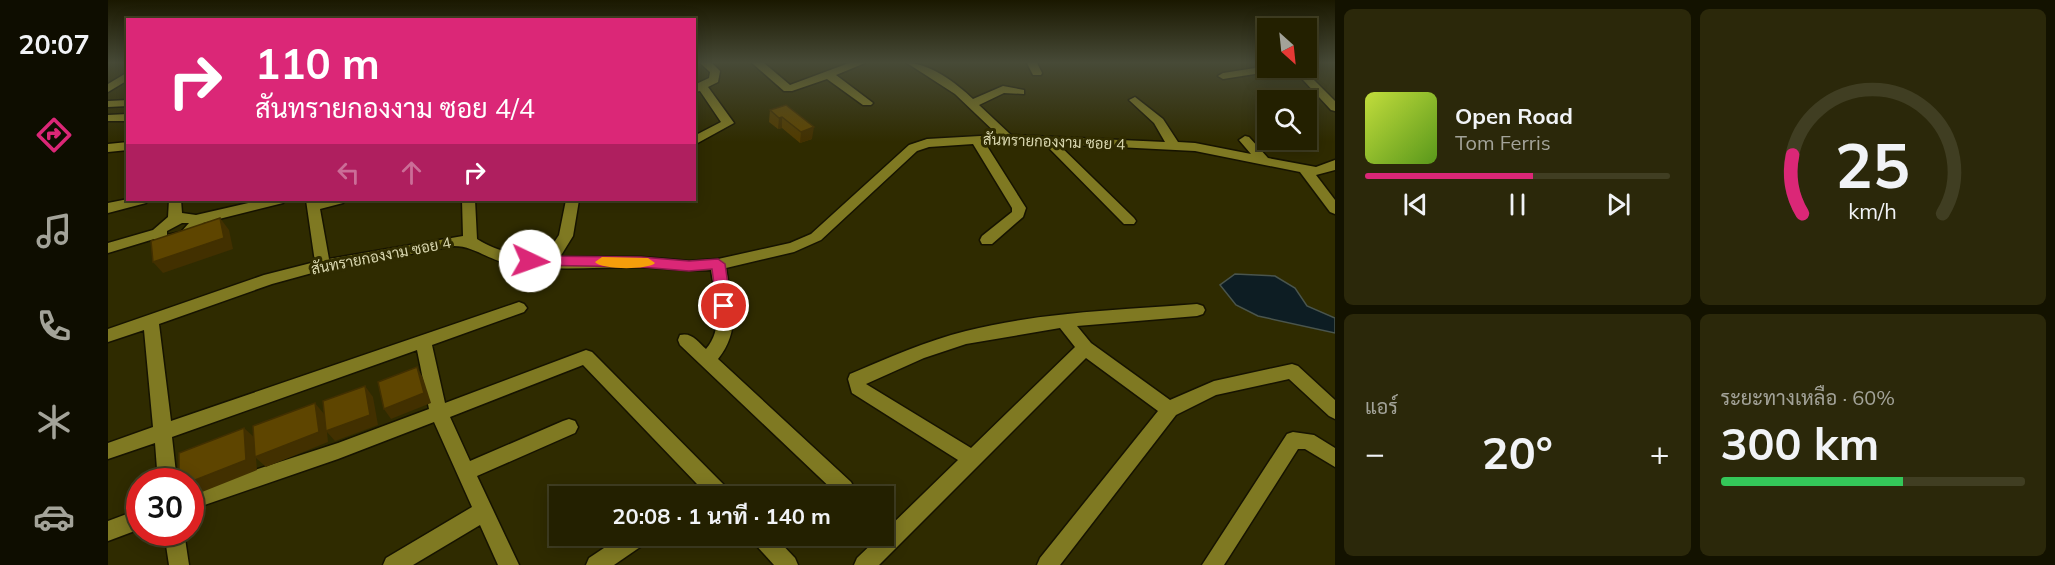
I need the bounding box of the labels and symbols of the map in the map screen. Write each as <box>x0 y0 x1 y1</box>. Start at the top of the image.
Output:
north arrow <box>1257 18 1317 78</box>
street label: สันทรายกองงาม ซอย 4 <box>983 130 1125 153</box>
position arrow <box>498 229 562 293</box>
street label: สันทรายกองงาม ซอย 4 <box>309 233 453 278</box>
pin <box>698 280 749 331</box>
speed limit sign: 30 <box>126 468 204 546</box>

